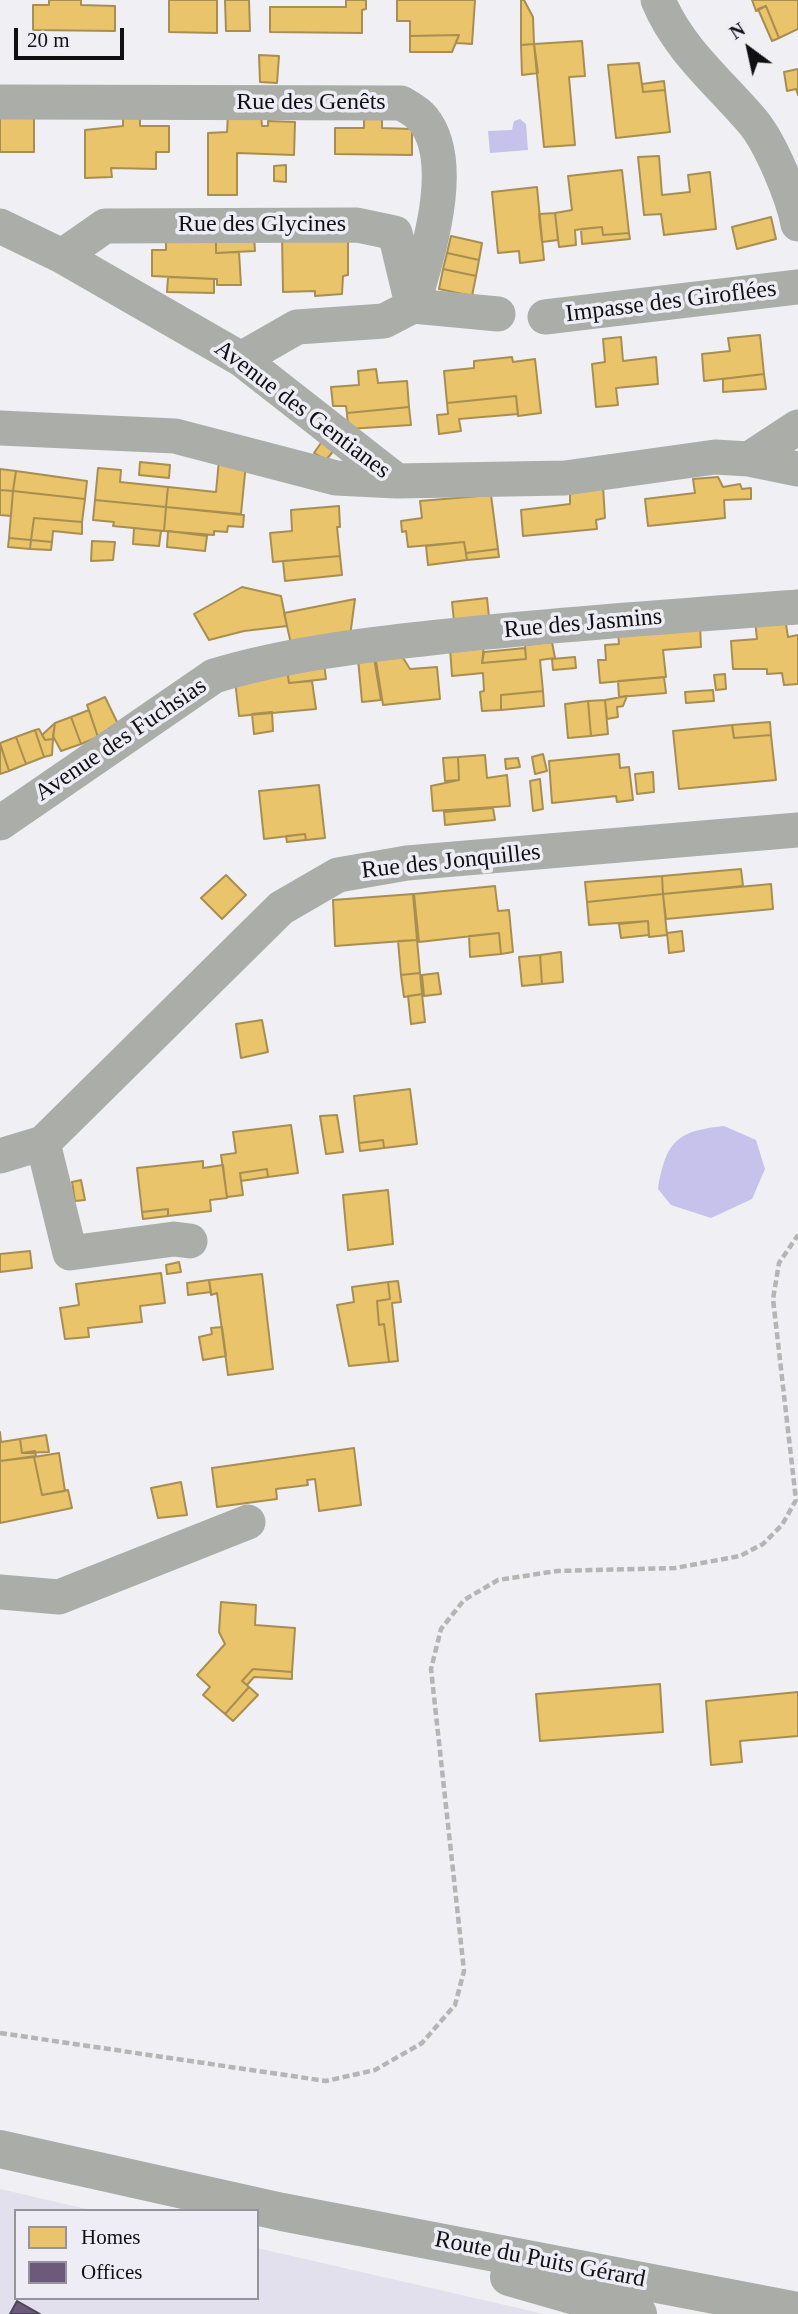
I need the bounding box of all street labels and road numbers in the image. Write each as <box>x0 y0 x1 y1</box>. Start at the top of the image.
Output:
street label: Rue des Genêts <box>236 89 386 117</box>
street label: Rue des Glycines <box>178 211 346 239</box>
street label: Impasse des Giroflées <box>564 275 778 329</box>
street label: Avenue des Gentianes <box>208 334 396 486</box>
street label: Rue des Jasmins <box>503 603 663 645</box>
street label: Avenue des Fuchsias <box>30 672 212 808</box>
street label: Rue des Jonquilles <box>360 838 542 886</box>
street label: Route du Puits Gérard <box>432 2225 648 2295</box>

